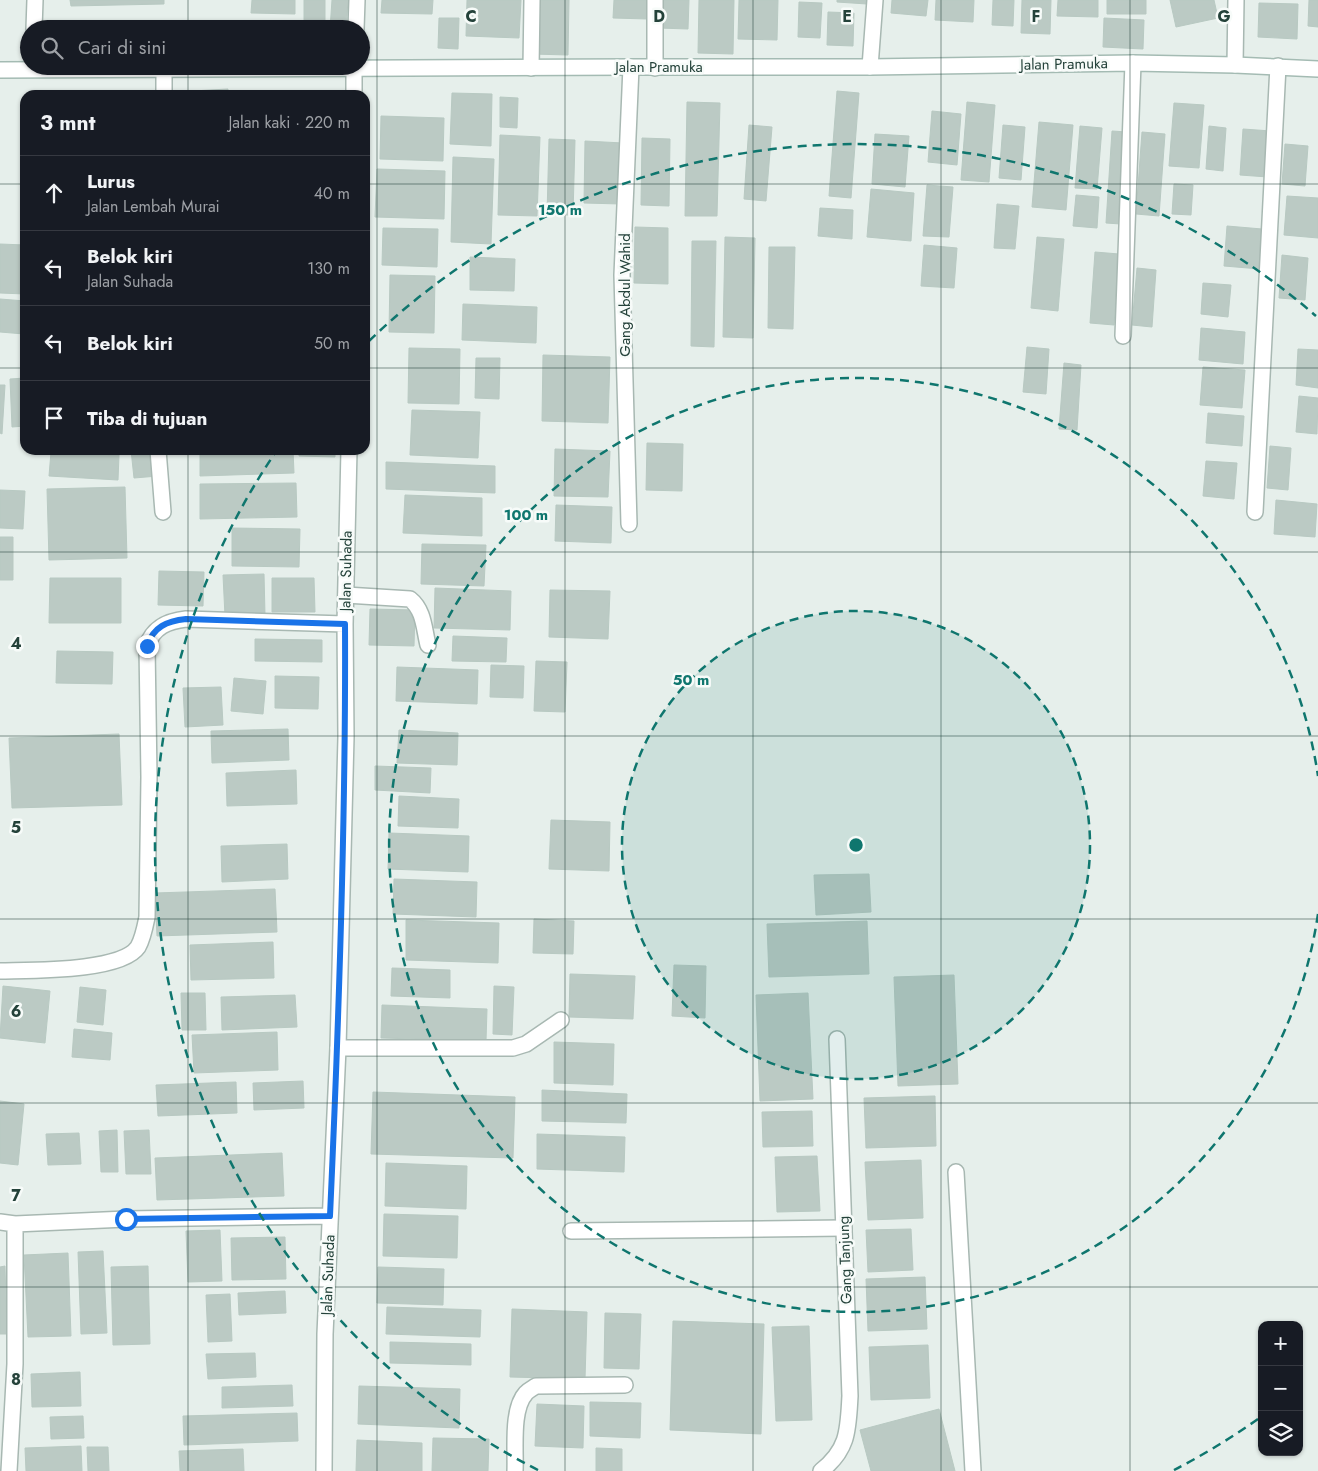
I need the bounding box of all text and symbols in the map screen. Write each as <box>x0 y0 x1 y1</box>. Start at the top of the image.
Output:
text: C <box>465 5 477 28</box>
text: D <box>653 5 665 28</box>
text: E <box>842 5 852 28</box>
text: F <box>1032 5 1040 28</box>
text: G <box>1217 5 1231 28</box>
search box <box>20 20 370 75</box>
icon: search <box>38 34 66 62</box>
text: Cari di sini <box>78 34 166 61</box>
street label: Jalan Pramuka <box>1018 52 1108 76</box>
street label: Jalan Pramuka <box>613 56 703 78</box>
text: 3 mnt <box>40 108 95 138</box>
text: Jalan kaki · 220 m <box>228 111 350 134</box>
text: Lurus <box>87 168 135 195</box>
icon: ahead <box>40 179 68 207</box>
text: 40 m <box>314 182 350 205</box>
text: Jalan Lembah Murai <box>87 195 220 218</box>
text: 150 m <box>538 199 582 221</box>
street label: Gang Abdul Wahid <box>614 233 636 357</box>
text: Belok kiri <box>87 243 173 270</box>
icon: left <box>40 254 68 282</box>
text: 130 m <box>307 257 350 280</box>
text: Jalan Suhada <box>87 270 173 293</box>
icon: left <box>40 329 68 357</box>
text: Belok kiri <box>87 330 173 357</box>
text: 50 m <box>314 332 350 355</box>
icon: arrive <box>40 404 68 432</box>
text: Tiba di tujuan <box>87 405 207 432</box>
text: 100 m <box>504 504 548 526</box>
street label: Jalan Suhada <box>334 530 358 614</box>
text: 4 <box>10 632 22 655</box>
route end <box>136 635 159 658</box>
text: 50 m <box>673 669 709 691</box>
text: 5 <box>11 816 21 839</box>
centre of rings <box>847 836 865 854</box>
text: 6 <box>11 1000 21 1023</box>
text: 7 <box>11 1184 21 1207</box>
route start <box>115 1208 138 1231</box>
street label: Gang Tanjung <box>832 1215 858 1305</box>
street label: Jalan Suhada <box>316 1234 340 1318</box>
map controls <box>1258 1321 1303 1456</box>
button: + <box>1258 1321 1303 1366</box>
button: − <box>1258 1366 1303 1411</box>
text: 8 <box>11 1368 21 1391</box>
button: layers <box>1258 1411 1303 1456</box>

